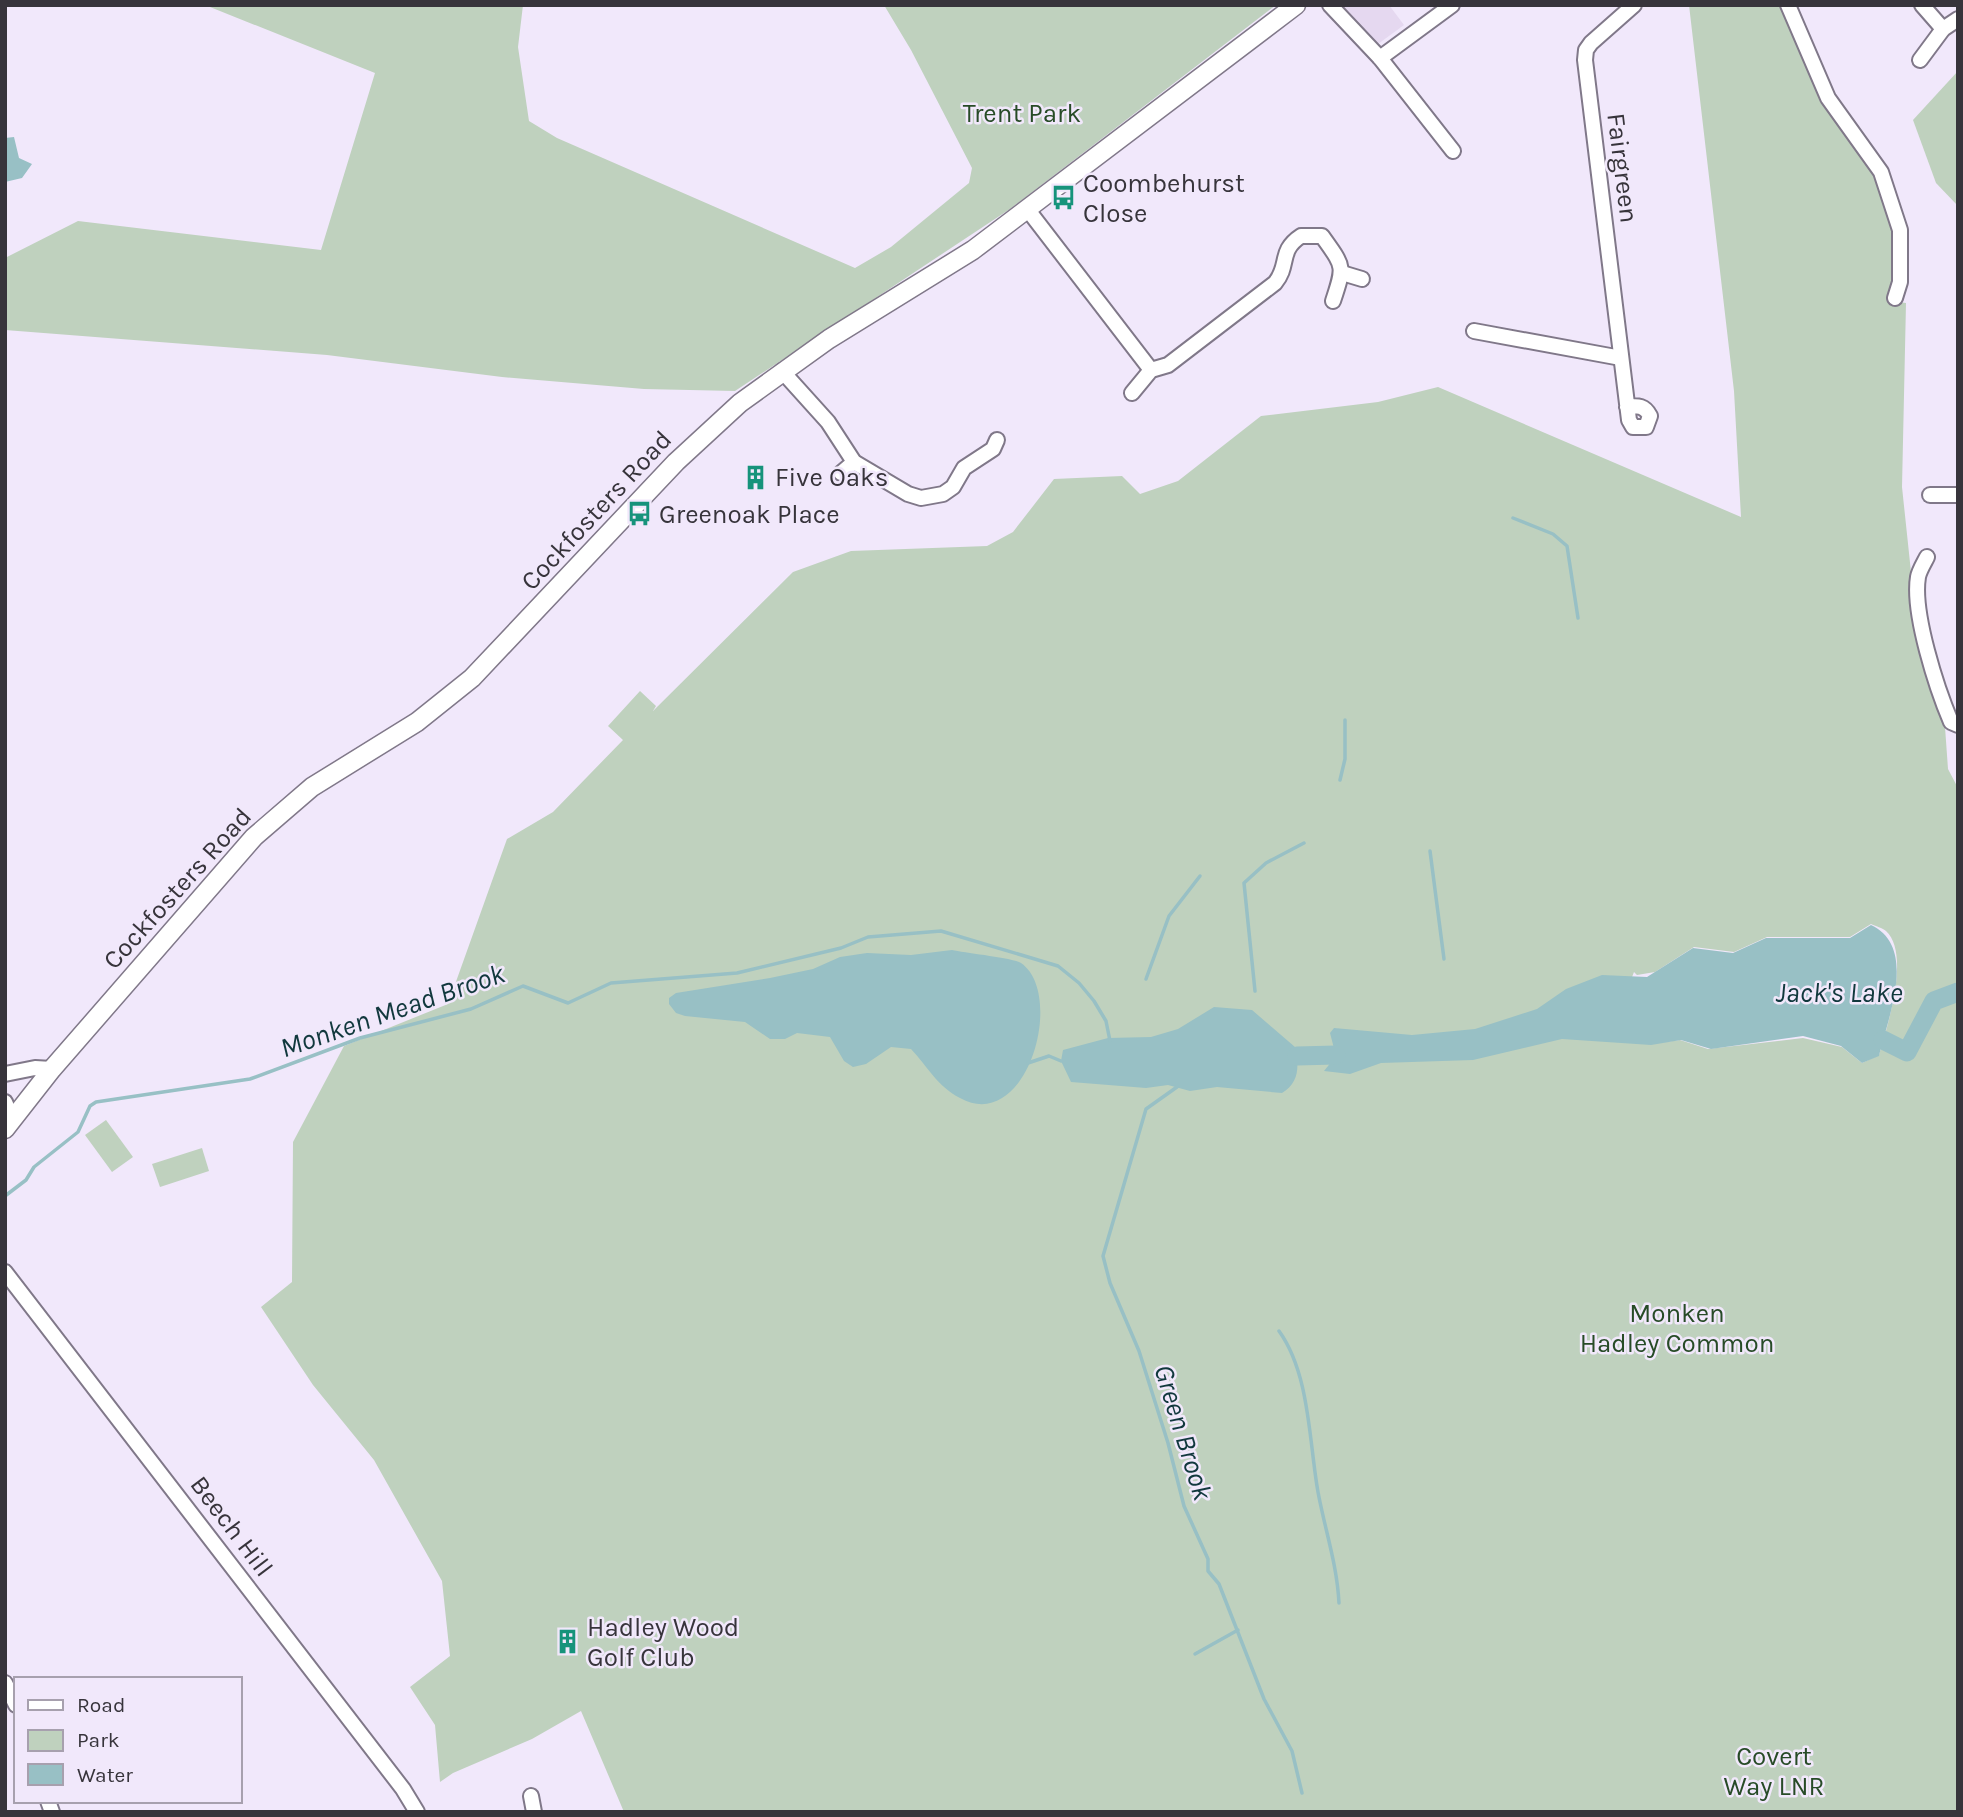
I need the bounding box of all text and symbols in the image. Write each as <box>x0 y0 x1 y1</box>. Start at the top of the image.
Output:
park label: Trent Park <box>963 98 1081 129</box>
street label: Fairgreen <box>1600 111 1645 225</box>
place label: Coombehurst Close <box>1083 168 1245 229</box>
bus stop icon: Coombehurst Close <box>1049 184 1077 212</box>
street label: Cockfosters Road <box>515 424 678 597</box>
place label: Five Oaks <box>775 462 888 493</box>
building icon: Five Oaks <box>741 463 769 491</box>
place label: Greenoak Place <box>659 499 840 530</box>
bus stop icon: Greenoak Place <box>625 500 653 528</box>
street label: Cockfosters Road <box>97 801 258 976</box>
water label: Monken Mead Brook <box>276 956 509 1064</box>
water label: Jack's Lake <box>1775 976 1903 1009</box>
park label: Monken Hadley Common <box>1580 1298 1774 1359</box>
water label: Green Brook <box>1147 1360 1220 1505</box>
street label: Beech Hill <box>184 1470 279 1583</box>
place label: Hadley Wood Golf Club <box>587 1612 739 1673</box>
building icon: Hadley Wood Golf Club <box>553 1628 581 1656</box>
legend <box>14 1677 242 1803</box>
text: Road <box>77 1693 125 1717</box>
text: Park <box>77 1728 120 1752</box>
park label: Covert Way LNR <box>1724 1741 1824 1802</box>
text: Water <box>77 1763 133 1787</box>

